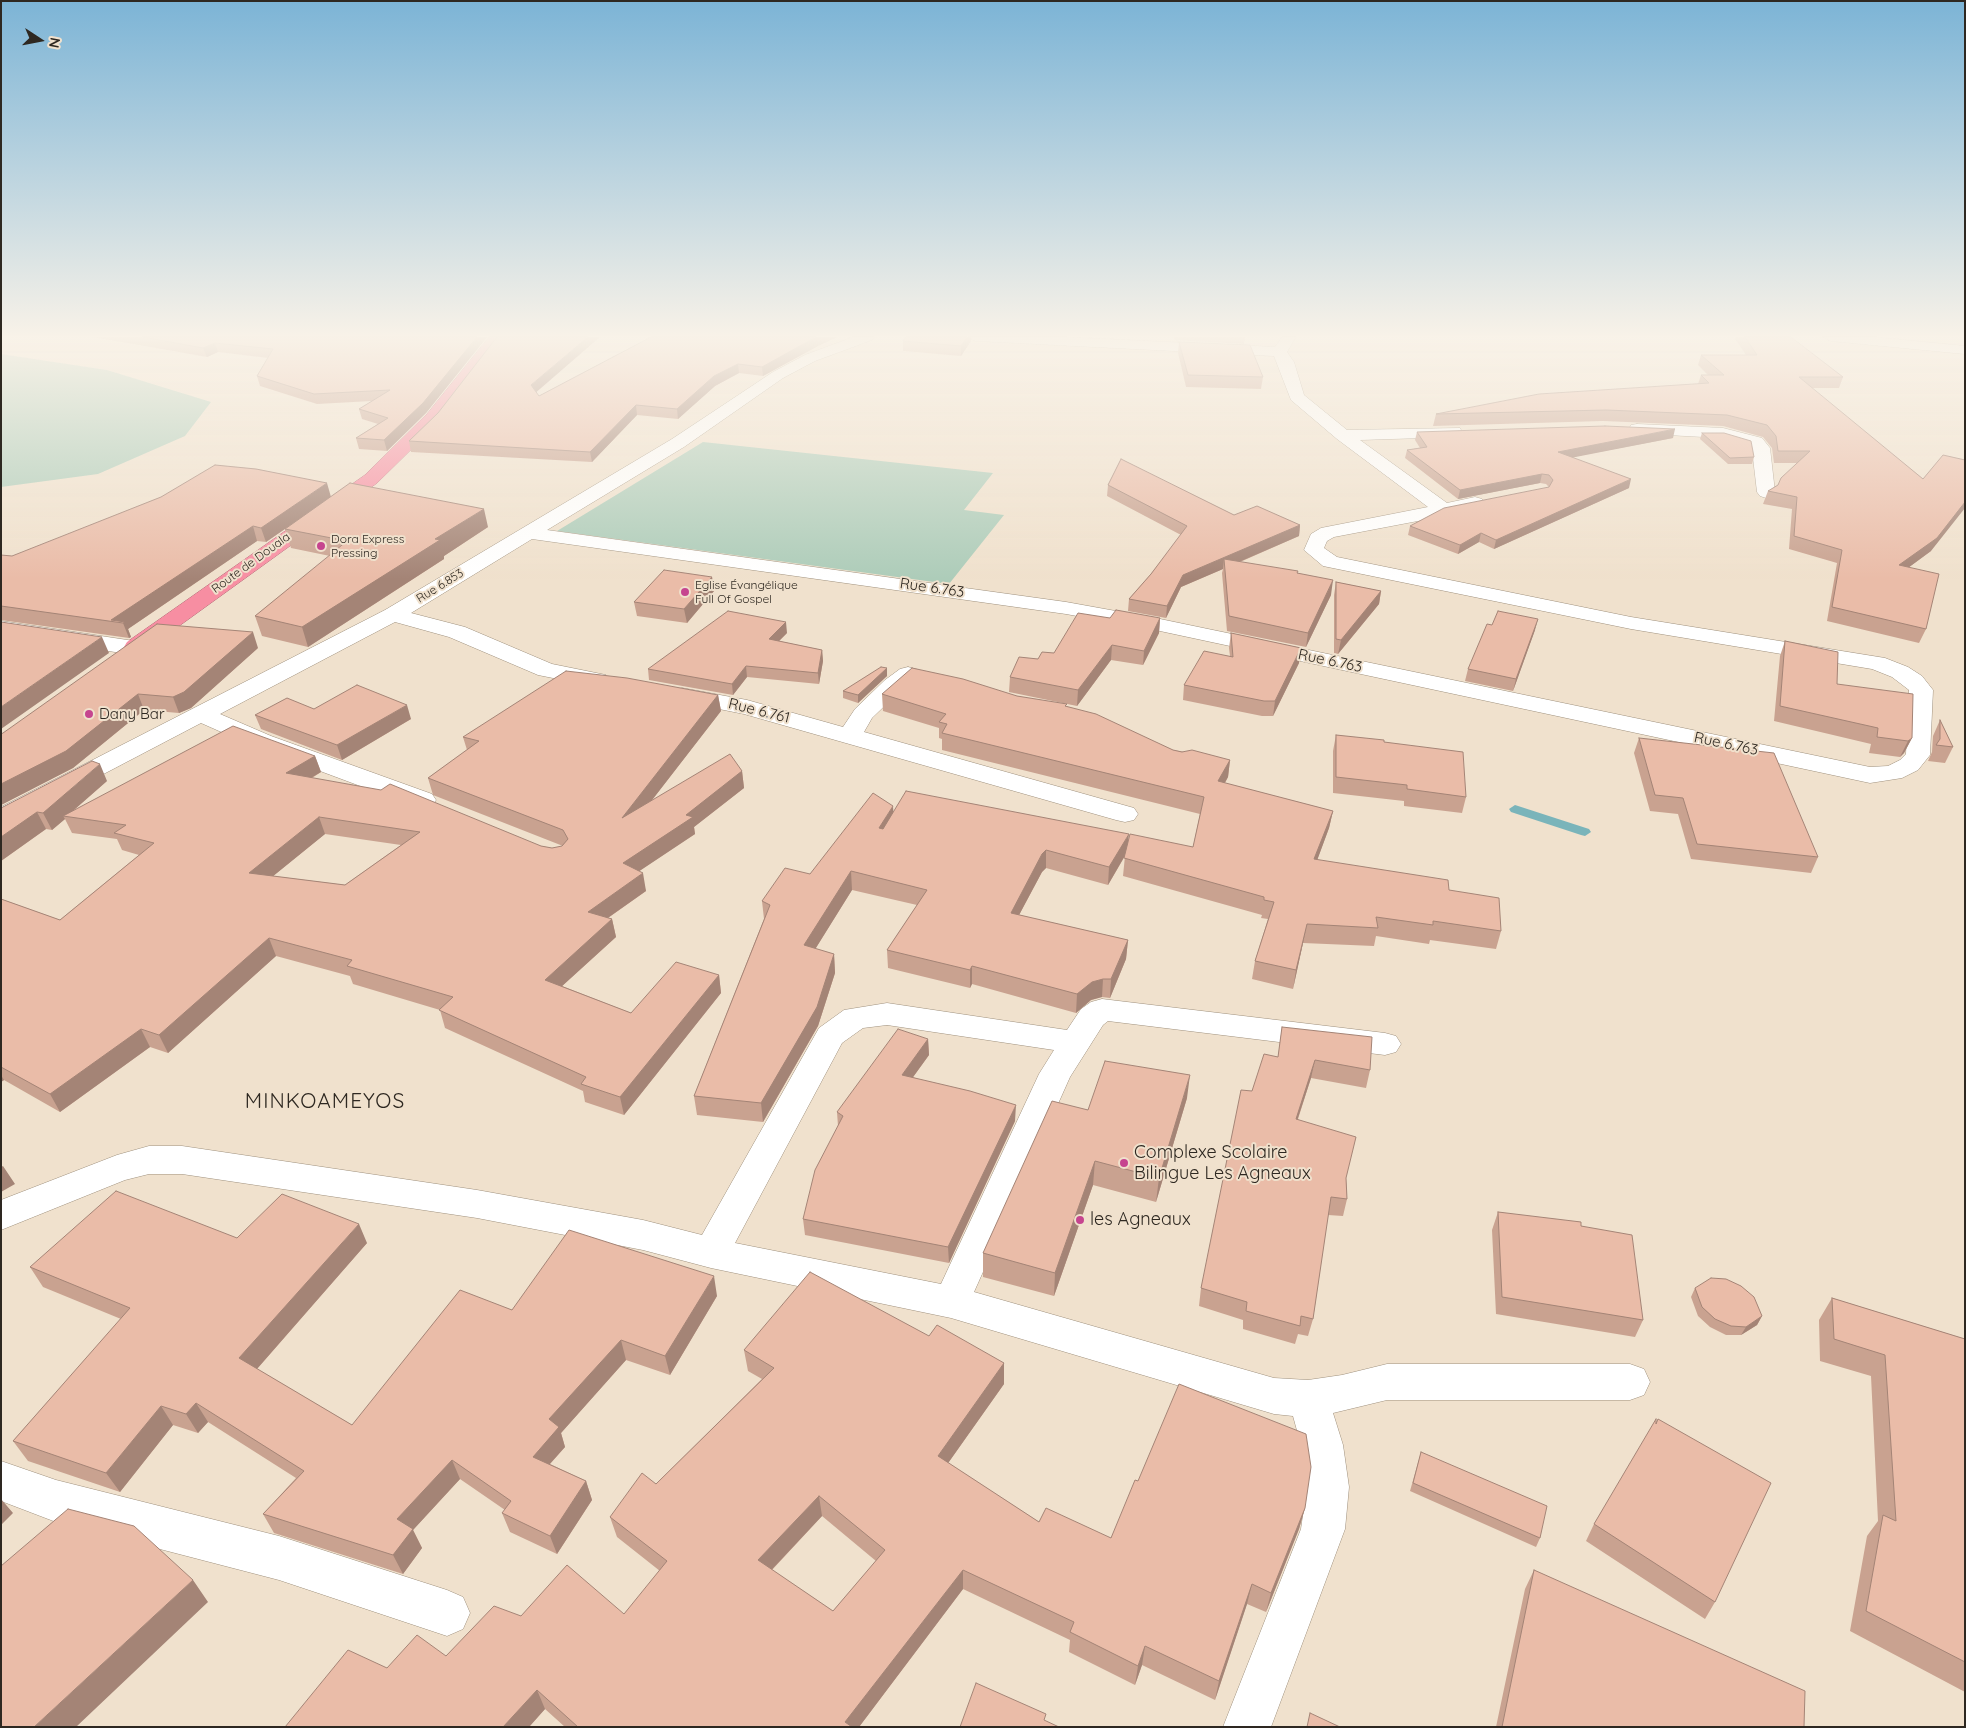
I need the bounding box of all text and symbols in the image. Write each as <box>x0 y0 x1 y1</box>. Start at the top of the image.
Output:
north arrow <box>15 15 65 65</box>
text: N <box>45 36 65 50</box>
street label: Route de Douala <box>209 530 293 596</box>
place label: Dora Express Pressing <box>331 532 404 560</box>
marker: Dora Express Pressing <box>315 540 327 552</box>
street label: Rue 6.853 <box>414 566 466 606</box>
street label: Rue 6.763 <box>899 575 965 601</box>
place label: Eglise Évangélique Full Of Gospel <box>695 578 798 606</box>
marker: Eglise Évangélique Full Of Gospel <box>679 586 691 598</box>
street label: Rue 6.763 <box>1296 645 1364 677</box>
street label: Rue 6.761 <box>726 695 792 727</box>
place label: Dany Bar <box>99 705 165 723</box>
marker: Dany Bar <box>83 708 95 720</box>
street label: Rue 6.763 <box>1692 728 1760 760</box>
district label: MINKOAMEYOS <box>243 1089 407 1115</box>
place label: Complexe Scolaire Bilingue Les Agneaux <box>1134 1142 1311 1184</box>
marker: Complexe Scolaire Bilingue Les Agneaux <box>1118 1157 1130 1169</box>
place label: les Agneaux <box>1090 1209 1191 1231</box>
marker: les Agneaux <box>1074 1214 1086 1226</box>

